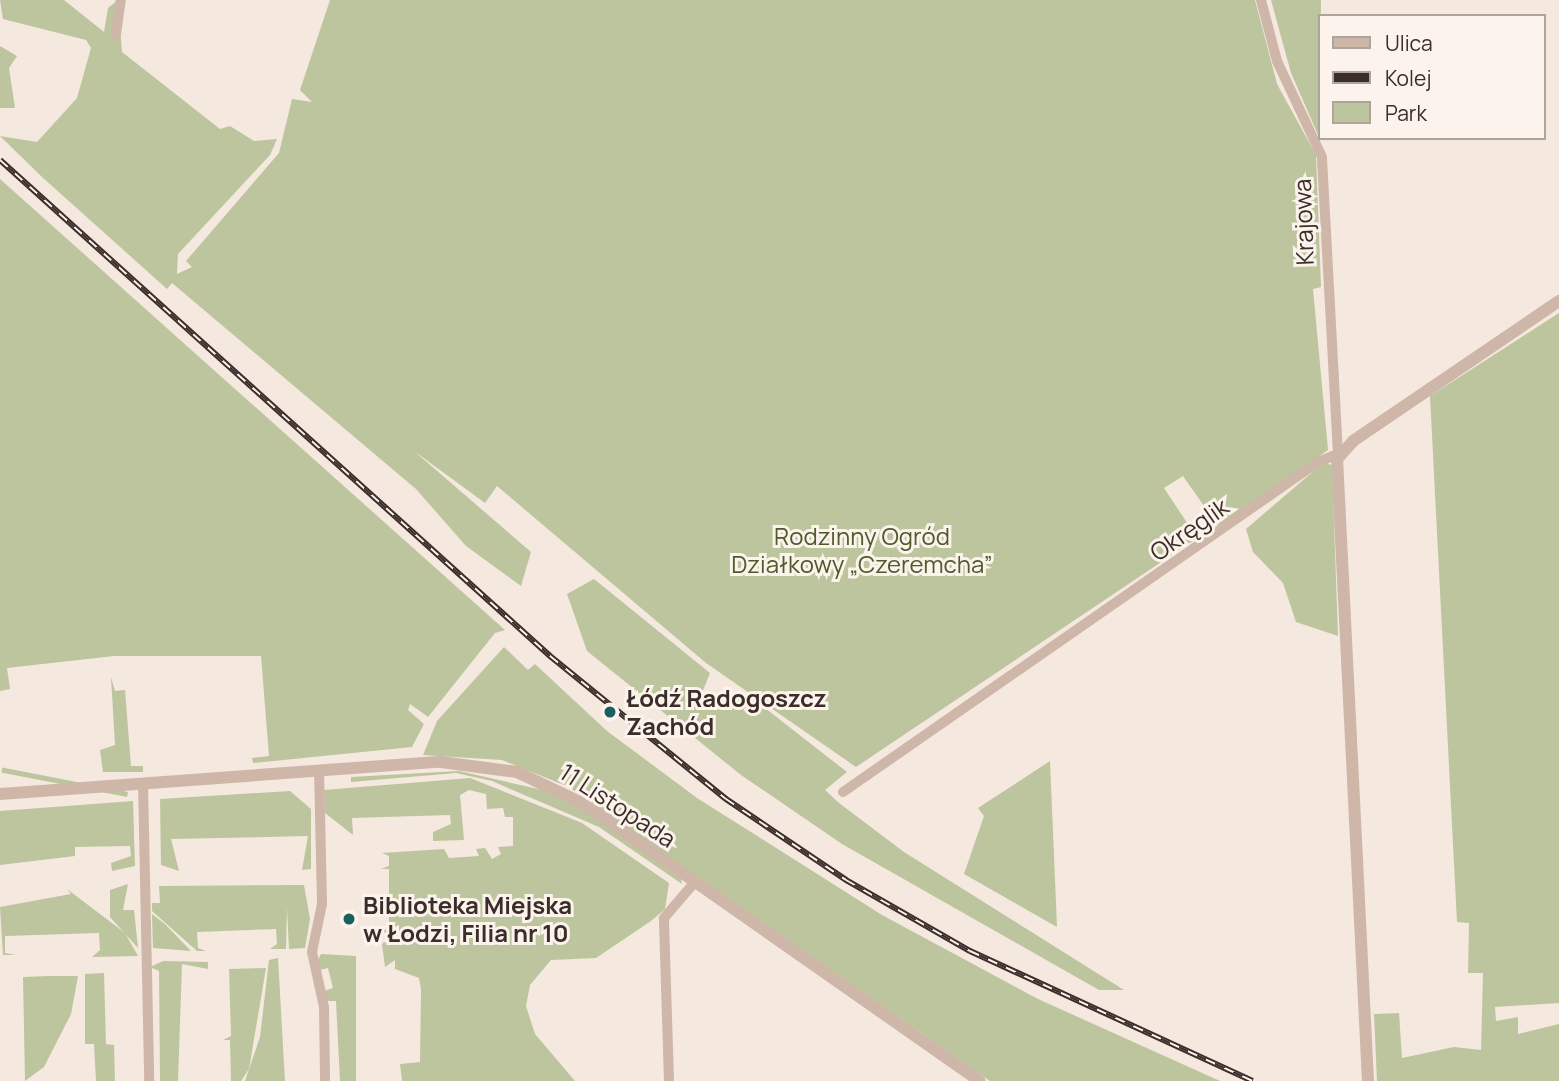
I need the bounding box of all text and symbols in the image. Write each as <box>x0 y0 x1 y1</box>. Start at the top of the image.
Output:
legend <box>1318 14 1545 140</box>
text: Ulica <box>1385 29 1433 57</box>
text: Kolej <box>1385 64 1431 92</box>
text: Park <box>1385 99 1427 127</box>
street label: Krajowa <box>1287 178 1319 266</box>
street label: Okręglik <box>1144 492 1234 566</box>
park label: Rodzinny Ogród Działkowy „Czeremcha” <box>731 522 993 578</box>
place label: Łódź Radogoszcz Zachód <box>626 684 827 740</box>
marker: Łódź Radogoszcz Zachód <box>600 702 620 722</box>
street label: 11 Listopada <box>555 757 681 853</box>
place label: Biblioteka Miejska w Łodzi, Filia nr 10 <box>363 891 572 947</box>
marker: Biblioteka Miejska w Łodzi, Filia nr 10 <box>341 911 357 927</box>

